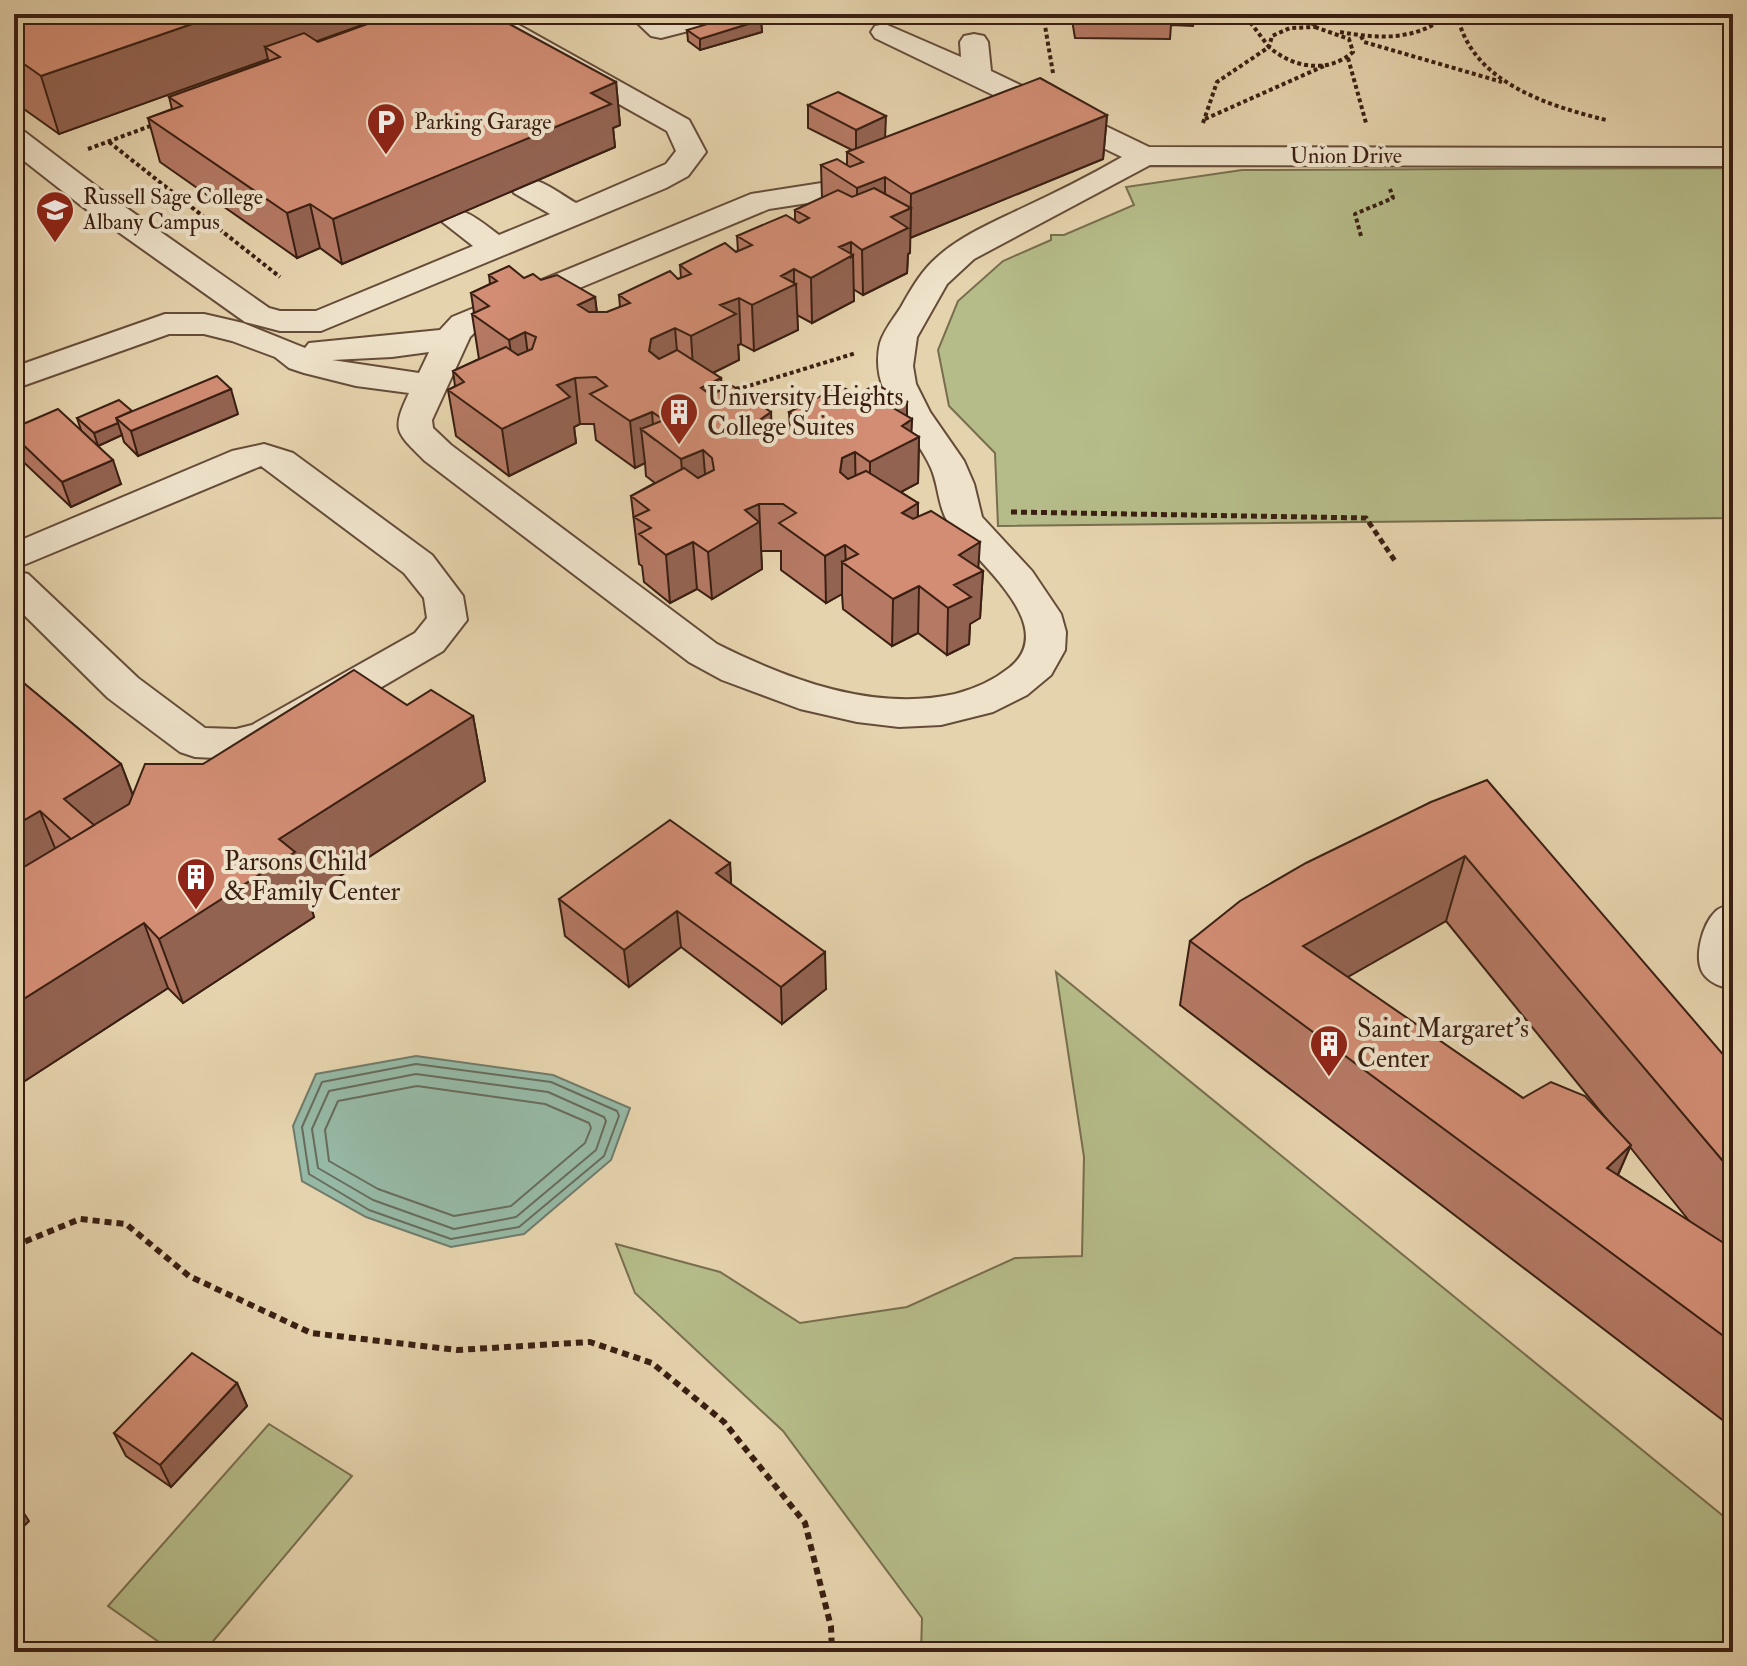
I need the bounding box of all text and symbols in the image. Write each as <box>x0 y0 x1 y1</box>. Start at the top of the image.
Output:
parking icon: Parking Garage <box>365 101 407 156</box>
place label: Parking Garage <box>414 108 552 136</box>
street label: Union Drive <box>1290 142 1402 170</box>
place label: Russell Sage College Albany Campus <box>82 183 263 237</box>
school or university icon: Russell Sage College Albany Campus <box>34 189 76 244</box>
place label: University Heights College Suites <box>707 381 903 443</box>
building icon: University Heights College Suites <box>658 391 700 446</box>
place label: Parsons Child & Family Center <box>224 846 401 908</box>
building icon: Parsons Child & Family Center <box>175 856 217 911</box>
place label: Saint Margaret's Center <box>1357 1013 1529 1075</box>
building icon: Saint Margaret's Center <box>1308 1023 1350 1078</box>

